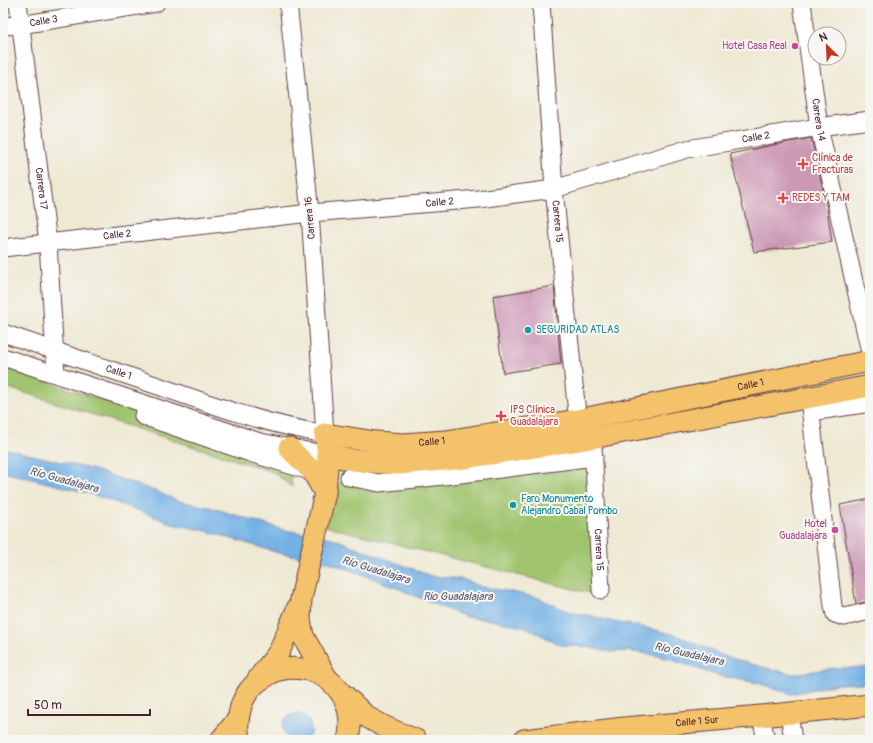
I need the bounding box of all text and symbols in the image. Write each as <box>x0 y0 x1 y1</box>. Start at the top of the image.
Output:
street label: Calle 3 <box>29 13 59 29</box>
north arrow <box>807 26 847 66</box>
text: N <box>817 30 830 45</box>
place label: Hotel Casa Real <box>722 40 787 52</box>
marker: Hotel Casa Real <box>790 41 800 51</box>
street label: Carrera 14 <box>809 98 828 142</box>
street label: Calle 2 <box>741 129 771 146</box>
place label: Clínica de Fracturas <box>812 152 854 176</box>
marker: Clínica de Fracturas <box>797 158 809 170</box>
street label: Carrera 17 <box>33 167 50 211</box>
marker: REDES Y TAM <box>777 192 789 204</box>
place label: REDES Y TAM <box>792 192 849 204</box>
street label: Calle 2 <box>425 195 455 210</box>
street label: Carrera 16 <box>302 196 318 240</box>
street label: Carrera 15 <box>549 200 565 243</box>
street label: Calle 2 <box>103 227 132 243</box>
place label: SEGURIDAD ATLAS <box>536 324 619 336</box>
marker: SEGURIDAD ATLAS <box>523 325 533 335</box>
street label: Calle 1 <box>104 362 133 382</box>
street label: Calle 1 <box>736 376 765 394</box>
place label: IPS Clínica Guadalajara <box>510 404 558 428</box>
marker: IPS Clínica Guadalajara <box>495 410 507 422</box>
street label: Calle 1 <box>418 435 446 449</box>
water label: Río Guadalajara <box>28 465 101 496</box>
place label: Faro Monumento Alejandro Cabal Pombo <box>521 493 618 517</box>
marker: Faro Monumento Alejandro Cabal Pombo <box>508 500 518 510</box>
place label: Hotel Guadalajara <box>779 518 827 542</box>
marker: Hotel Guadalajara <box>830 525 840 535</box>
street label: Carrera 15 <box>592 528 606 571</box>
water label: Río Guadalajara <box>340 553 413 587</box>
water label: Rio Guadalajara <box>423 590 494 603</box>
water label: Río Guadalajara <box>653 640 726 668</box>
scale bar <box>28 691 150 717</box>
text: 50 m <box>34 698 62 713</box>
street label: Calle 1 Sur <box>675 714 719 729</box>

